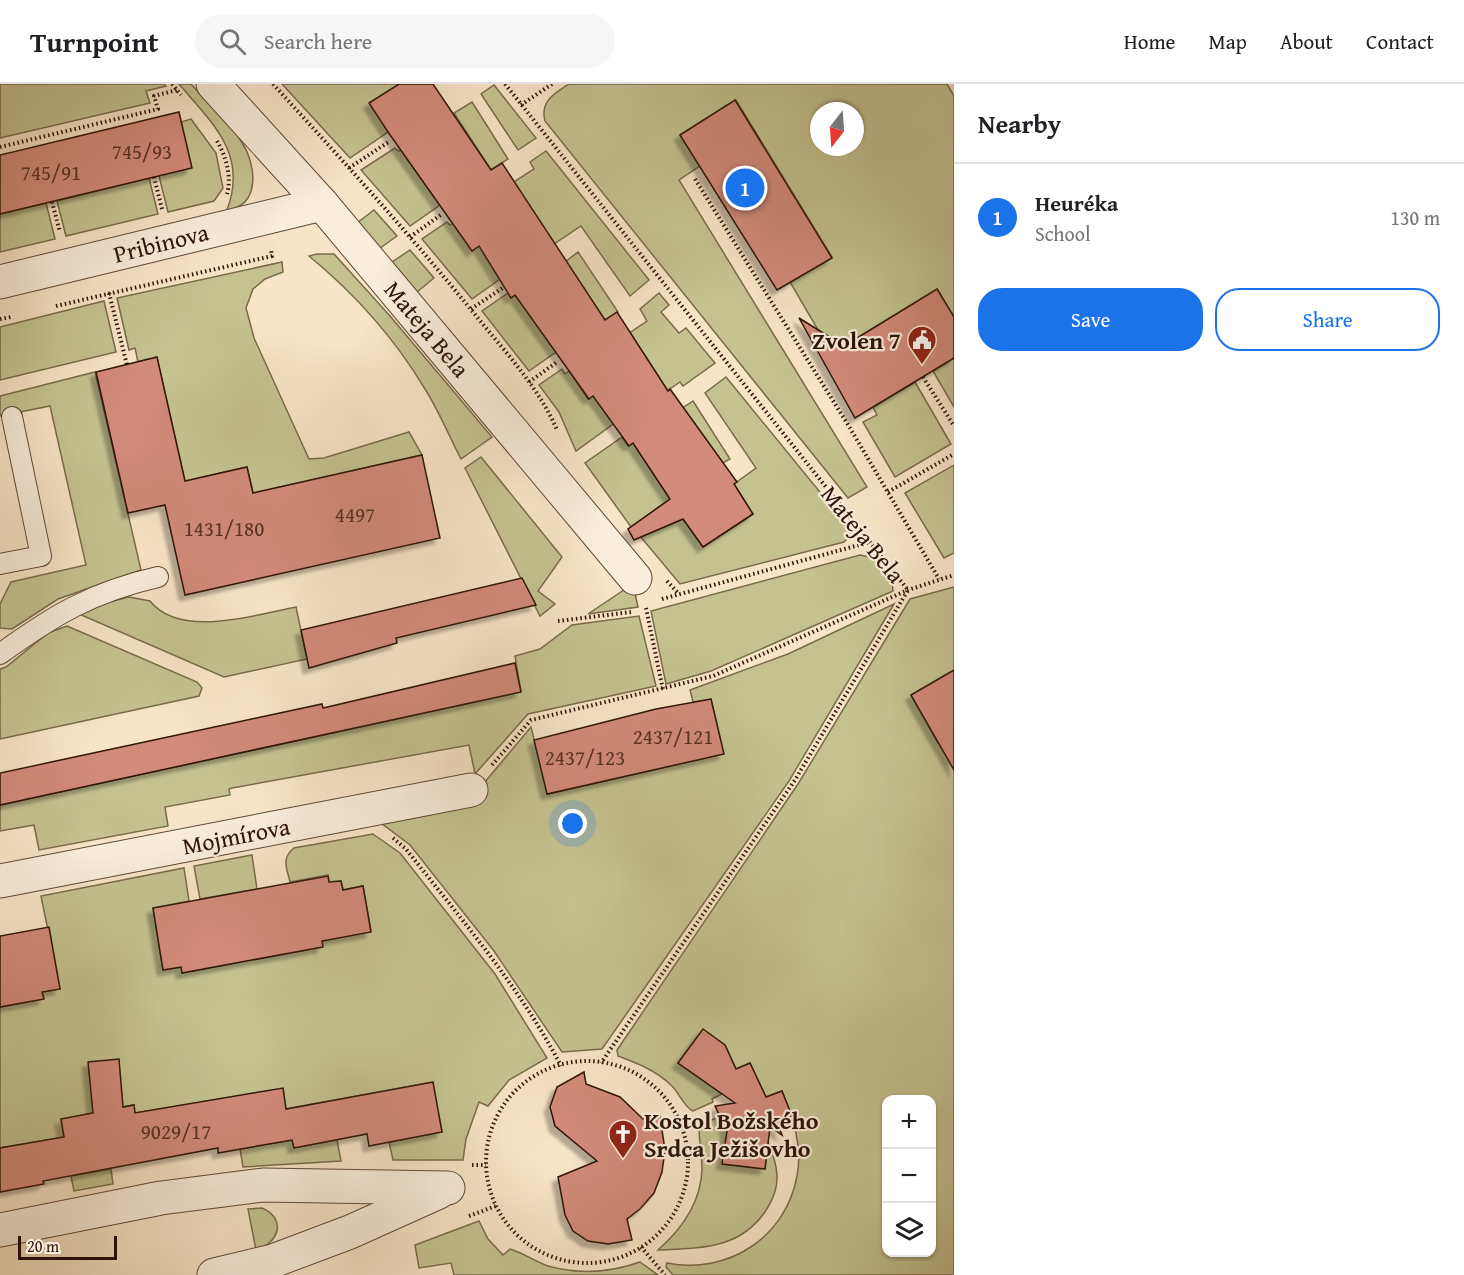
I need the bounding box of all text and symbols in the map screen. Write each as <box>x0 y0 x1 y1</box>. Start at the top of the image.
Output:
search box <box>195 14 615 68</box>
text: Turnpoint <box>30 21 159 62</box>
icon: search <box>216 25 249 58</box>
text: Search here <box>264 25 372 57</box>
text: Home <box>1124 26 1175 57</box>
text: Map <box>1208 26 1247 57</box>
text: About <box>1280 26 1333 57</box>
text: Contact <box>1366 26 1434 57</box>
north arrow <box>810 102 864 156</box>
text: Nearby <box>978 104 1061 143</box>
house number: 745/93 <box>112 136 172 167</box>
house number: 745/91 <box>21 157 81 188</box>
pin: 1 <box>726 166 764 210</box>
text: Heuréka <box>1035 187 1118 219</box>
text: 1 <box>992 203 1003 232</box>
text: 130 m <box>1390 203 1440 232</box>
street label: Pribinova <box>110 214 213 272</box>
text: School <box>1035 219 1091 248</box>
street label: Mateja Bela <box>376 273 478 385</box>
button: Save <box>978 288 1203 351</box>
button: Share <box>1215 288 1440 351</box>
place label: Zvolen 7 <box>812 323 901 358</box>
public building icon: Zvolen 7 <box>906 324 938 366</box>
street label: Mateja Bela <box>813 478 914 591</box>
house number: 4497 <box>335 499 375 530</box>
house number: 1431/180 <box>184 513 264 544</box>
house number: 2437/121 <box>633 721 713 752</box>
house number: 2437/123 <box>545 742 625 773</box>
street label: Mojmírova <box>179 808 293 864</box>
your location <box>558 809 587 838</box>
map controls <box>882 1095 936 1257</box>
button: + <box>882 1095 936 1149</box>
place label: Kostol Božského Srdca Ježišovho <box>644 1103 819 1166</box>
house number: 9029/17 <box>141 1116 211 1147</box>
church icon: Kostol Božského Srdca Ježišovho <box>607 1118 639 1160</box>
button: − <box>882 1149 936 1203</box>
button: layers <box>882 1203 936 1257</box>
scale bar <box>18 1233 117 1260</box>
text: 20 m <box>27 1234 59 1258</box>

